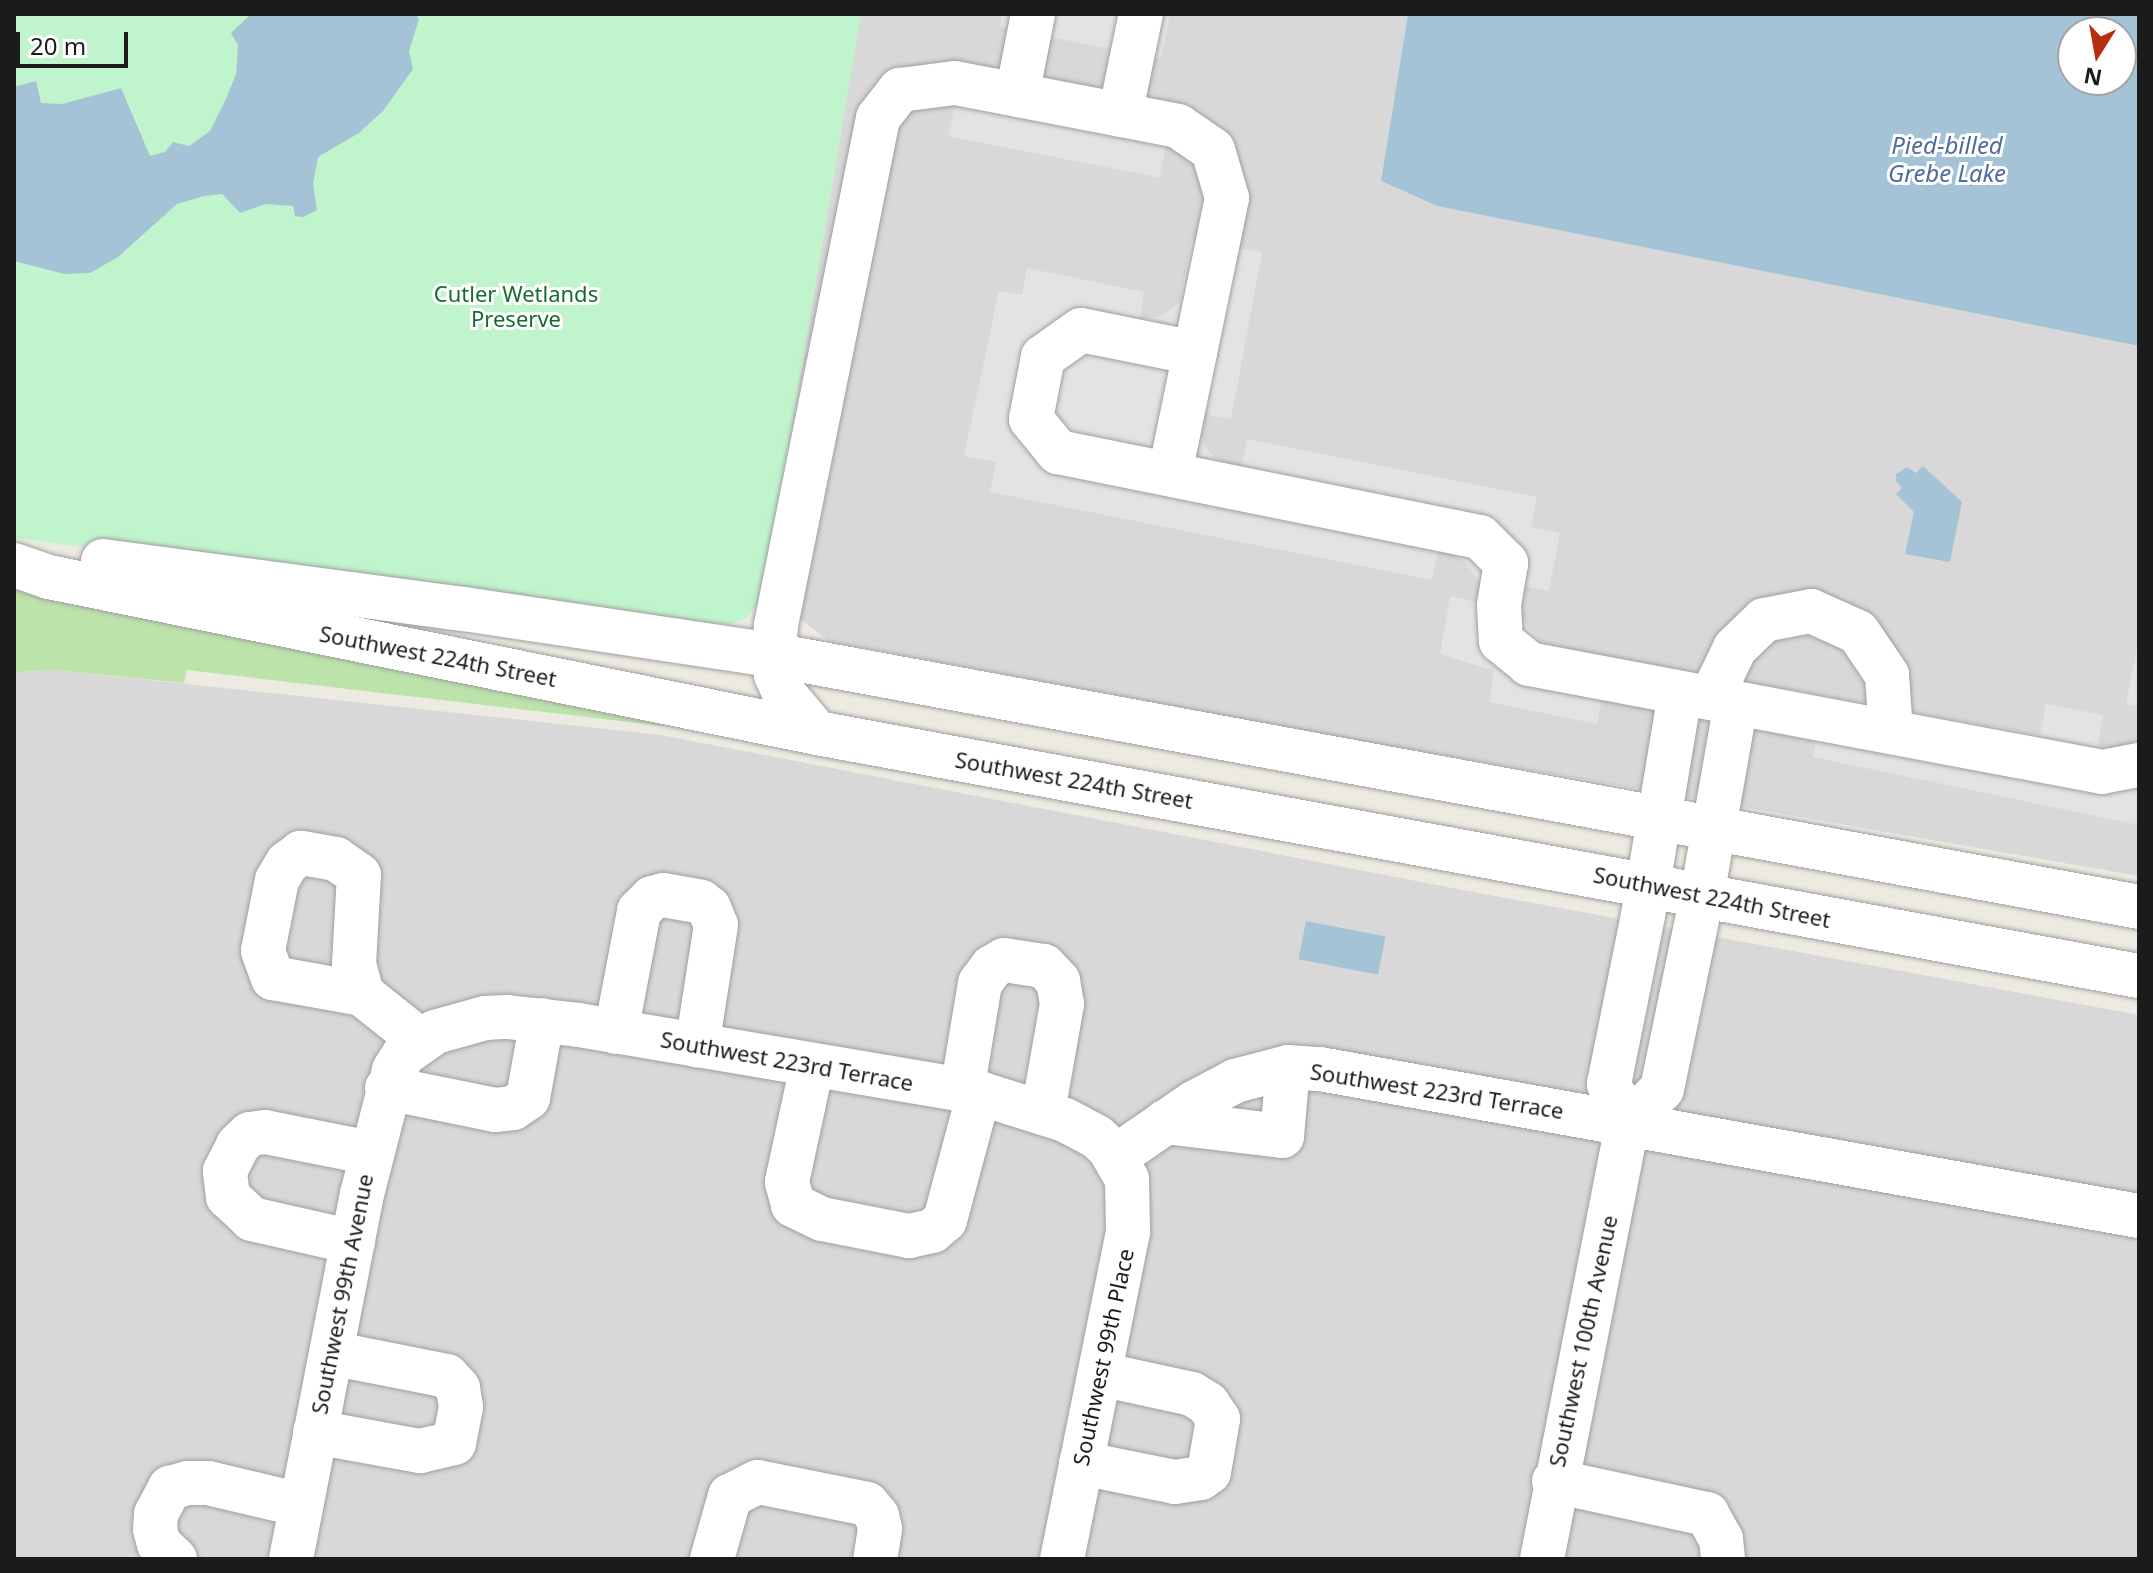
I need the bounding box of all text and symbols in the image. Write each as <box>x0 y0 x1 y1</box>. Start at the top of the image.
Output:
scale bar <box>20 16 132 66</box>
north arrow <box>2057 16 2137 96</box>
text: 20 m <box>30 29 86 62</box>
text: N <box>2081 61 2104 94</box>
water label: Pied-billed Grebe Lake <box>1888 131 2006 187</box>
park label: Cutler Wetlands Preserve <box>434 280 598 332</box>
street label: Southwest 224th Street <box>317 620 559 692</box>
street label: Southwest 224th Street <box>953 746 1195 814</box>
street label: Southwest 224th Street <box>1591 861 1833 933</box>
street label: Southwest 223rd Terrace <box>659 1026 915 1096</box>
street label: Southwest 223rd Terrace <box>1308 1058 1566 1124</box>
street label: Southwest 99th Avenue <box>306 1172 378 1416</box>
street label: Southwest 100th Avenue <box>1543 1213 1623 1469</box>
street label: Southwest 99th Place <box>1067 1246 1139 1468</box>

